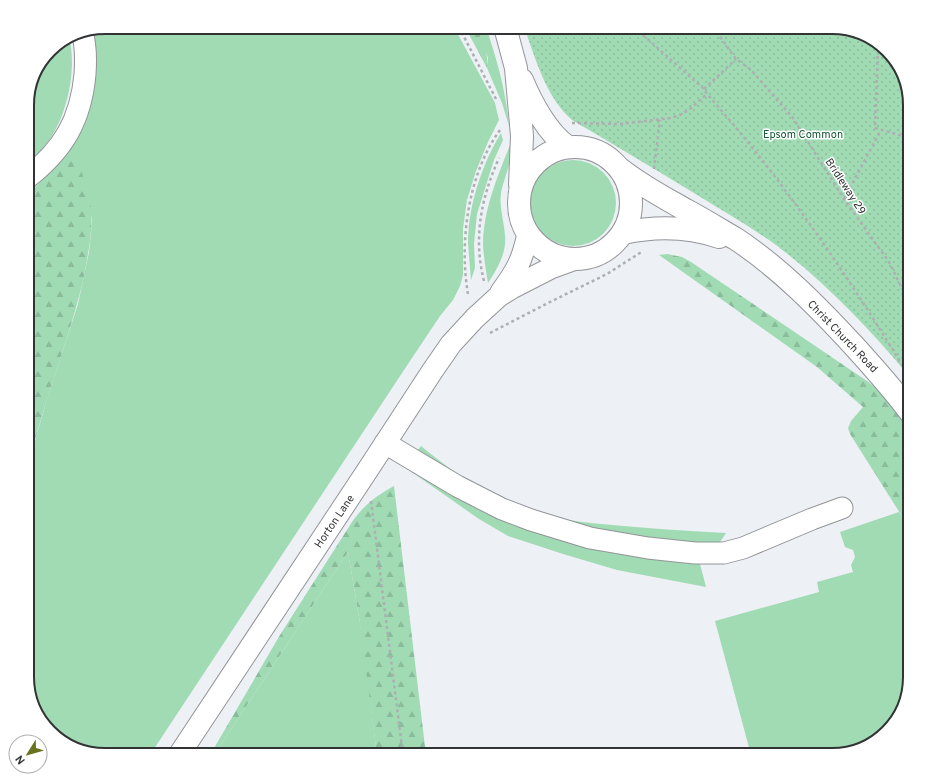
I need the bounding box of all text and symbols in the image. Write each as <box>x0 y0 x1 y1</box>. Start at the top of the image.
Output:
park label: Epsom Common <box>763 128 843 142</box>
street label: Bridleway 29 <box>822 156 869 217</box>
street label: Christ Church Road <box>804 297 881 376</box>
street label: Horton Lane <box>312 492 358 551</box>
north arrow <box>8 734 48 774</box>
text: N <box>13 752 29 767</box>

